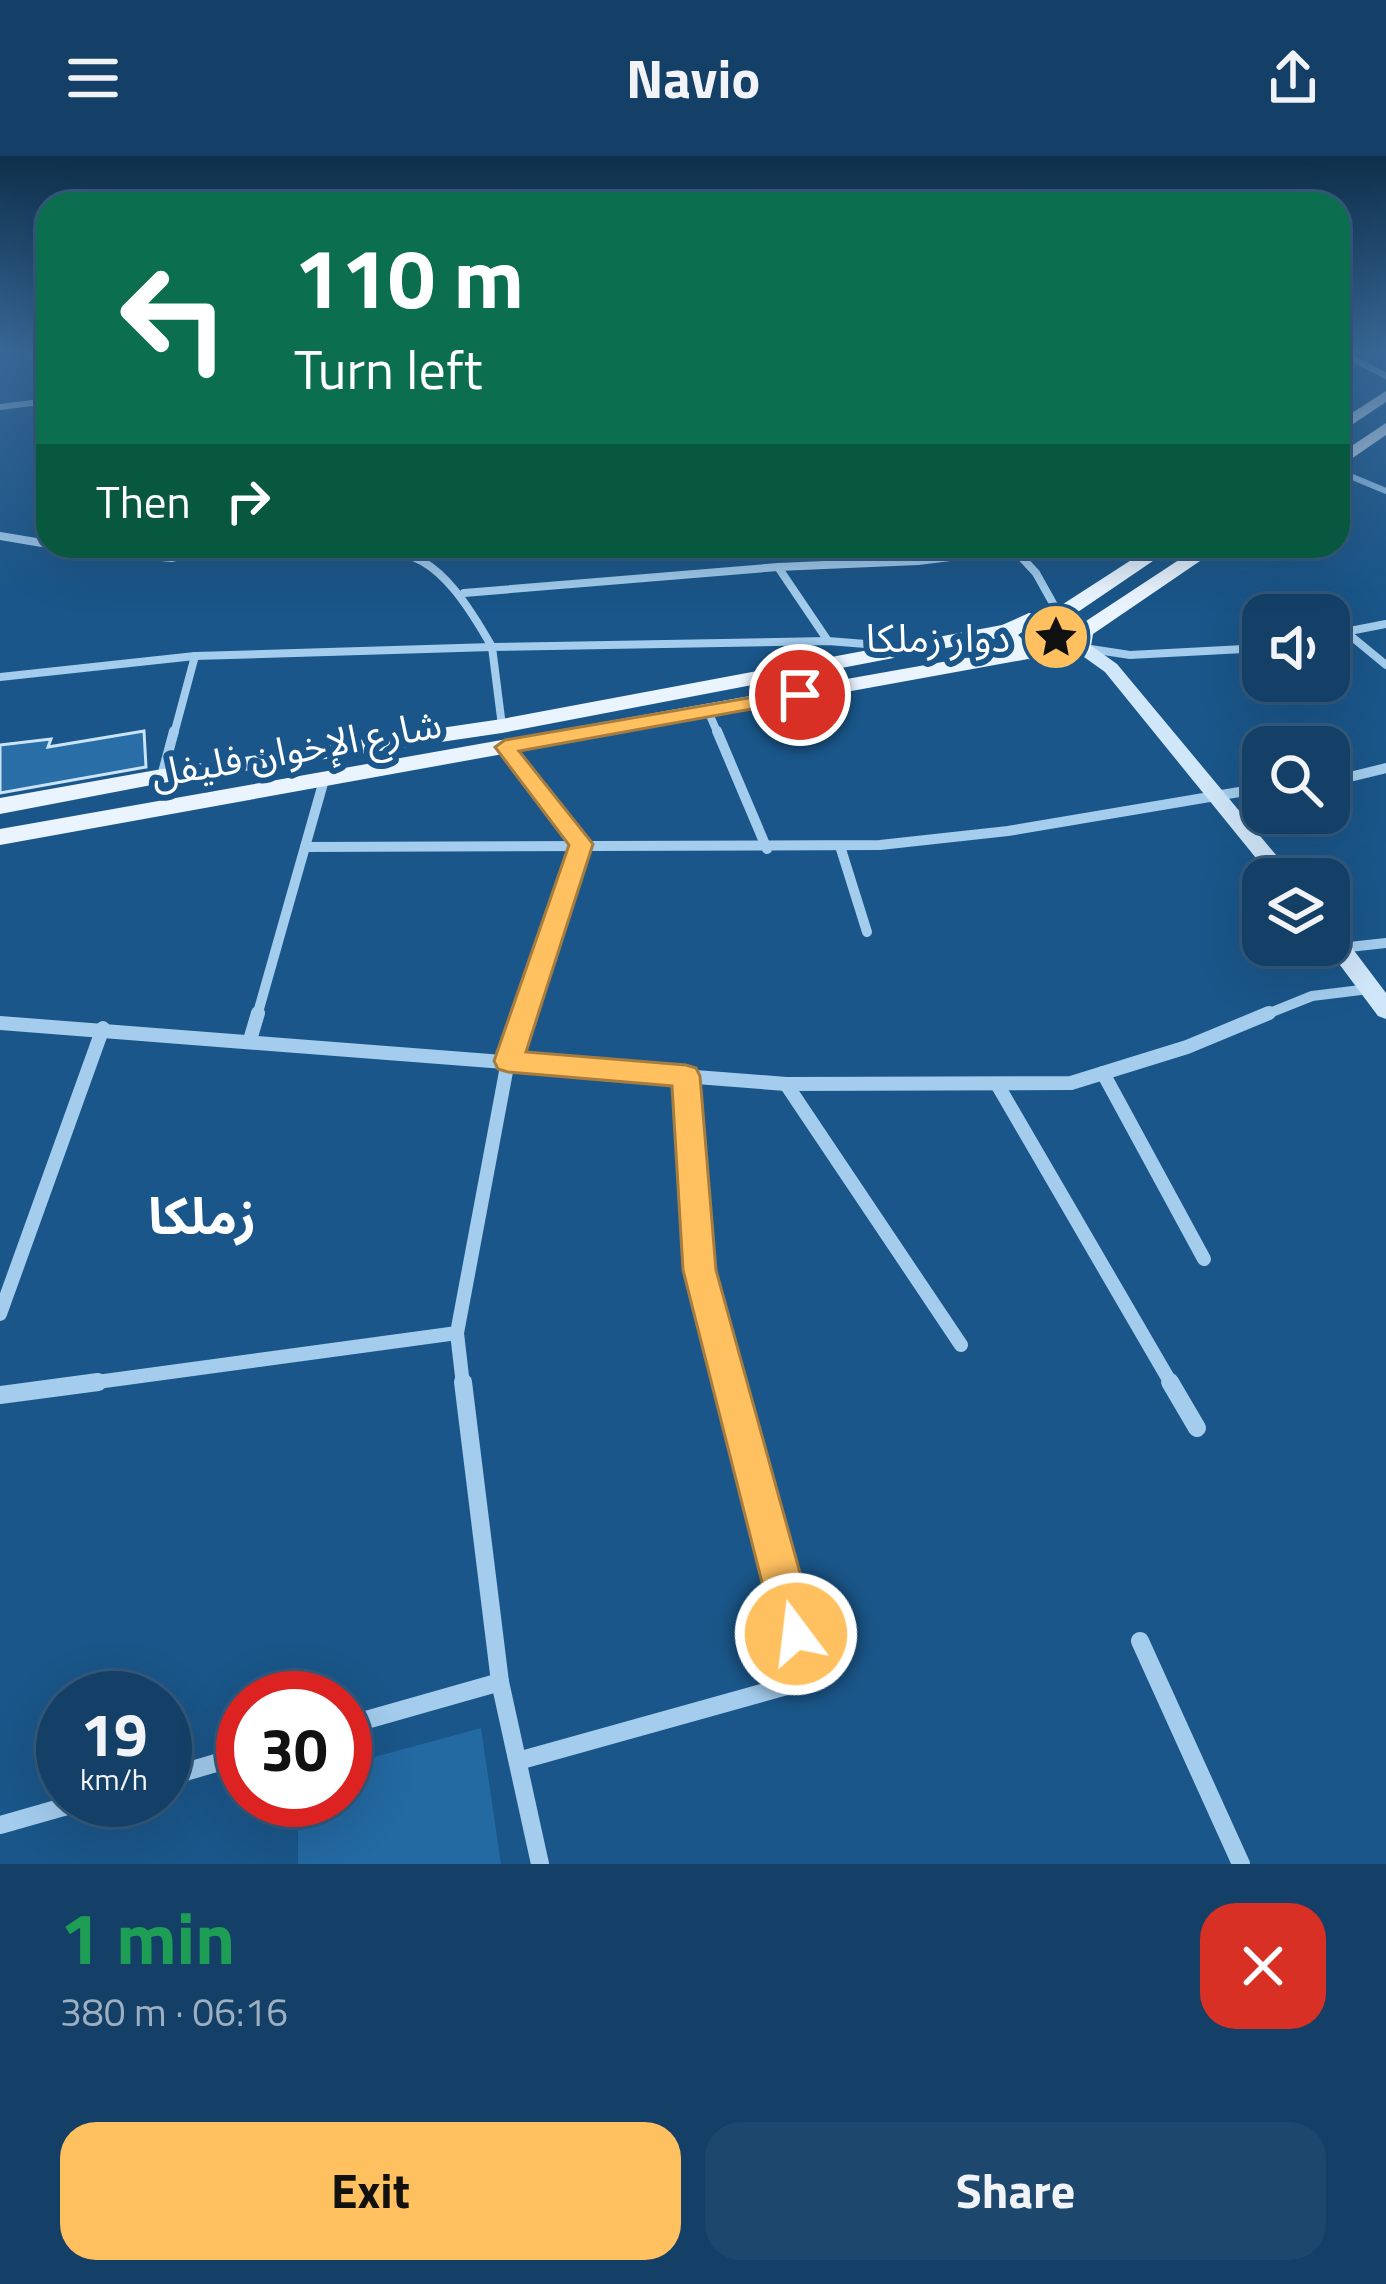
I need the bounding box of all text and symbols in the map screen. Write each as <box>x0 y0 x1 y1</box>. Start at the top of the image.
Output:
text: Navio <box>626 37 760 119</box>
icon: menu <box>60 45 126 111</box>
icon: share <box>1260 45 1326 111</box>
text: 110 m <box>294 213 524 341</box>
icon: left <box>96 240 252 396</box>
text: Turn left <box>294 328 483 410</box>
text: Then <box>96 467 191 535</box>
icon: right <box>215 468 281 534</box>
map controls <box>1242 594 1350 966</box>
button: sound <box>1242 594 1350 702</box>
place icon: دوار زملكا <box>1021 602 1091 672</box>
place label: دوار زملكا <box>866 608 1010 667</box>
pin <box>749 644 851 746</box>
icon: arrive <box>767 662 833 728</box>
street label: شارع الإخوان فليفل <box>146 693 446 803</box>
button: search <box>1242 726 1350 834</box>
button: layers <box>1242 858 1350 966</box>
district label: زملكا <box>148 1176 256 1254</box>
position arrow <box>733 1571 859 1697</box>
speed limit sign: 30 <box>216 1671 372 1827</box>
text: 19 <box>80 1688 148 1779</box>
text: km/h <box>80 1756 148 1802</box>
text: 1 min <box>60 1882 235 1992</box>
button: close <box>1200 1903 1326 2029</box>
text: 380 m · 06:16 <box>60 1982 288 2041</box>
button: Exit <box>60 2122 681 2260</box>
button: Share <box>705 2122 1326 2260</box>

